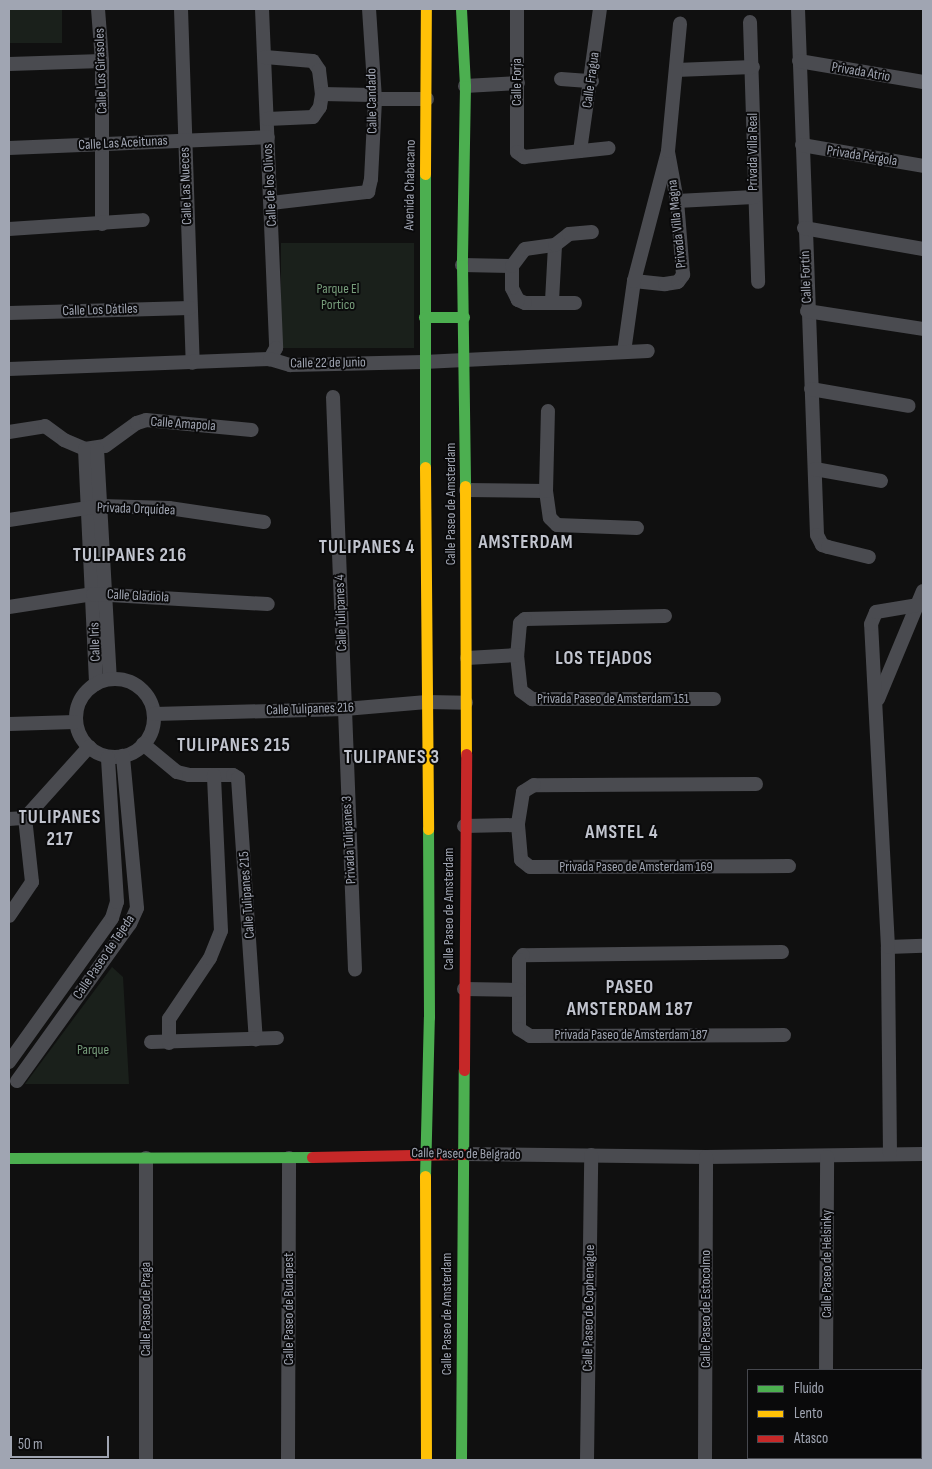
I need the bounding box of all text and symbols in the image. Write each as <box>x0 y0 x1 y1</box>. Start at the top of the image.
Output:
street label: Calle Los Girasoles <box>91 28 111 114</box>
street label: Calle Fragua <box>579 51 603 109</box>
street label: Calle Forja <box>509 58 525 106</box>
street label: Privada Atrio <box>830 59 892 85</box>
street label: Calle Candado <box>363 68 381 134</box>
street label: Privada Villa Real <box>745 113 761 191</box>
street label: Calle Las Aceitunas <box>78 132 168 154</box>
street label: Avenida Chabacano <box>401 139 419 231</box>
street label: Privada Pérgola <box>826 142 898 170</box>
street label: Calle de los Olivos <box>259 143 281 227</box>
street label: Calle Las Nueces <box>176 147 196 225</box>
street label: Privada Villa Magna <box>664 179 690 269</box>
street label: Calle Fortín <box>797 250 815 304</box>
park label: Parque El Portico <box>317 281 359 314</box>
street label: Calle Los Dátiles <box>62 300 138 320</box>
street label: Calle 22 de Junio <box>290 354 366 372</box>
street label: Calle Amapola <box>150 413 216 435</box>
street label: Calle Paseo de Amsterdam <box>443 443 459 565</box>
street label: Privada Orquídea <box>97 499 175 519</box>
district label: AMSTERDAM <box>477 532 575 554</box>
district label: TULIPANES 4 <box>317 537 417 559</box>
district label: TULIPANES 216 <box>71 545 189 567</box>
street label: Calle Tulipanes 4 <box>331 574 351 652</box>
street label: Calle Gladiola <box>106 586 170 606</box>
street label: Calle Iris <box>86 622 104 662</box>
district label: LOS TEJADOS <box>554 648 654 670</box>
street label: Privada Paseo de Amsterdam 151 <box>537 691 689 707</box>
street label: Calle Tulipanes 216 <box>266 699 354 719</box>
district label: TULIPANES 215 <box>175 735 293 757</box>
district label: TULIPANES 3 <box>342 747 442 769</box>
street label: Privada Tulipanes 3 <box>338 795 360 885</box>
district label: TULIPANES 217 <box>17 807 103 851</box>
district label: AMSTEL 4 <box>584 822 660 844</box>
street label: Calle Paseo de Amsterdam <box>441 848 457 970</box>
street label: Calle Tulipanes 215 <box>236 851 258 939</box>
street label: Privada Paseo de Amsterdam 169 <box>559 859 713 875</box>
street label: Calle Paseo de Tejeda <box>70 912 138 1002</box>
district label: PASEO AMSTERDAM 187 <box>565 977 695 1021</box>
street label: Privada Paseo de Amsterdam 187 <box>555 1027 707 1043</box>
park label: Parque <box>77 1042 109 1058</box>
street label: Calle Paseo de Belgrado <box>411 1145 521 1163</box>
street label: Calle Paseo de Helsinky <box>819 1210 835 1318</box>
street label: Calle Paseo de Cophenague <box>579 1244 599 1372</box>
street label: Calle Paseo de Estocolmo <box>698 1250 714 1368</box>
street label: Calle Paseo de Budapest <box>281 1253 297 1365</box>
street label: Calle Paseo de Amsterdam <box>439 1253 455 1375</box>
street label: Calle Paseo de Praga <box>138 1262 154 1356</box>
legend <box>747 1369 922 1459</box>
text: Fluido <box>794 1379 824 1398</box>
text: Lento <box>794 1404 823 1423</box>
scale bar <box>12 1426 111 1458</box>
text: Atasco <box>794 1429 828 1448</box>
text: 50 m <box>18 1435 43 1454</box>

